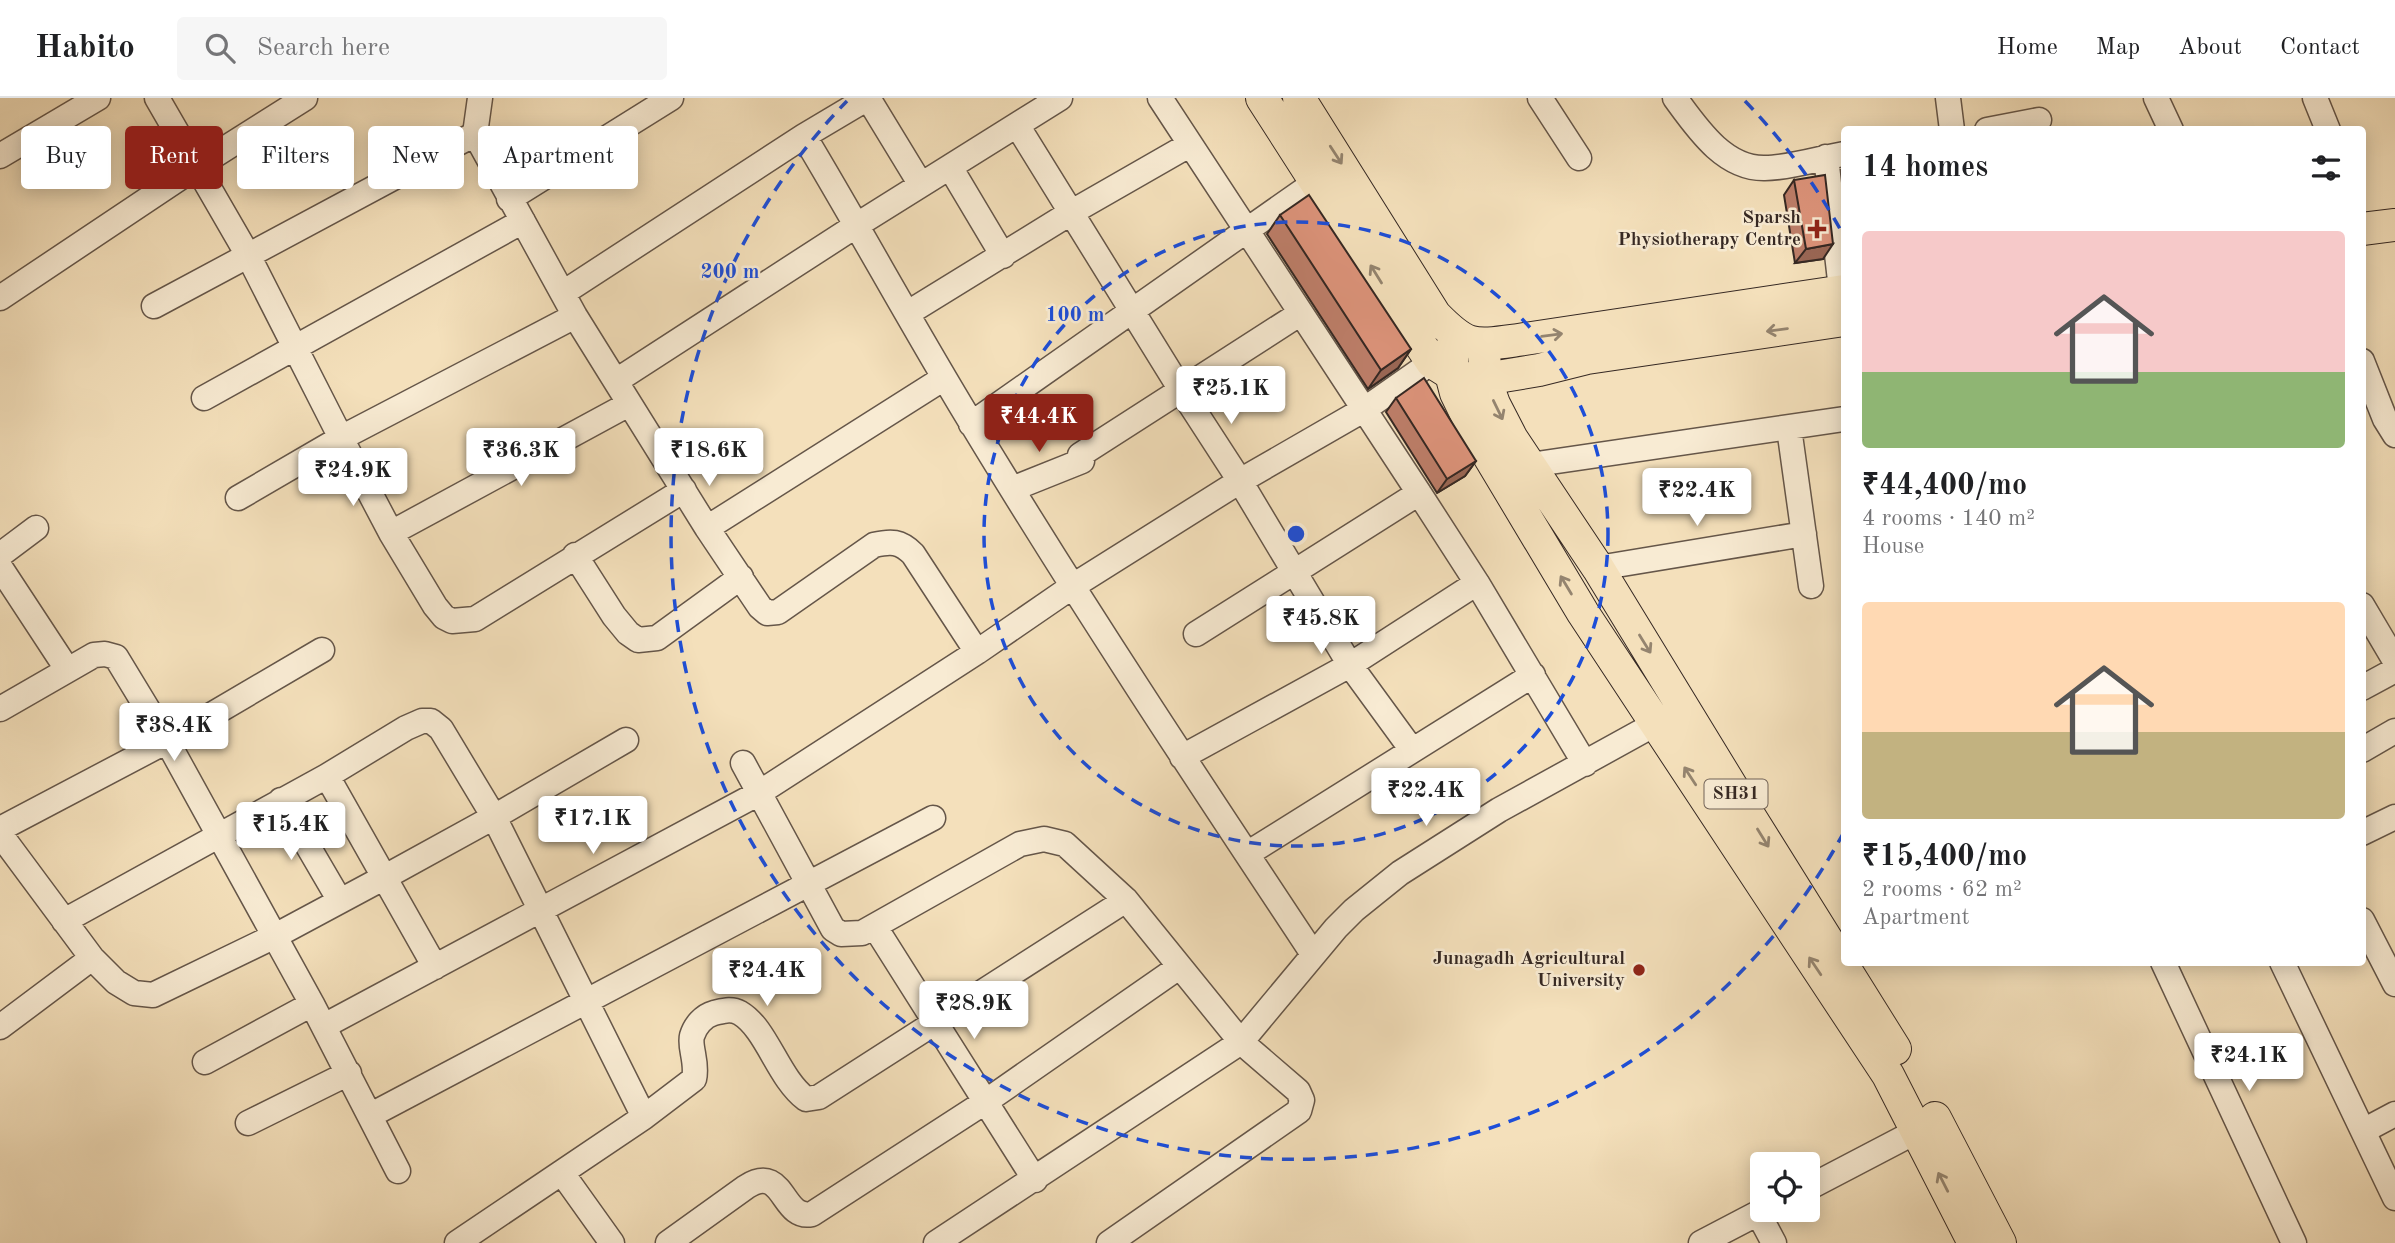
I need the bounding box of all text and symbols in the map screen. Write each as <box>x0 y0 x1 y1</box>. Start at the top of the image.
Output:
search box <box>177 17 667 80</box>
icon: search <box>201 29 239 67</box>
text: Habito <box>35 32 135 65</box>
text: Search here <box>257 35 390 61</box>
text: Home <box>1997 36 2058 60</box>
text: Map <box>2096 36 2140 60</box>
text: About <box>2178 36 2242 60</box>
text: Contact <box>2280 36 2360 60</box>
chip: Buy <box>21 126 111 189</box>
chip: Rent <box>125 126 223 189</box>
chip: Filters <box>237 126 354 189</box>
chip: New <box>368 126 464 189</box>
chip: Apartment <box>478 126 638 189</box>
one-way arrow <box>1329 145 1343 165</box>
icon: filters <box>2307 149 2345 187</box>
text: 14 homes <box>1862 153 1988 183</box>
place label: Sparsh Physiotherapy Centre <box>1617 209 1801 250</box>
marker: Sparsh Physiotherapy Centre <box>1807 219 1827 239</box>
text: 200 m <box>700 262 760 283</box>
one-way arrow <box>1368 265 1382 285</box>
icon: home <box>2041 276 2167 402</box>
text: 100 m <box>1045 305 1105 326</box>
one-way arrow <box>1766 324 1789 337</box>
one-way arrow <box>1540 328 1563 341</box>
pin: ₹25.1K <box>1174 366 1288 426</box>
text: ₹25.1K <box>1192 377 1270 400</box>
pin: ₹44.4K <box>982 394 1096 454</box>
one-way arrow <box>1491 399 1505 420</box>
text: ₹44.4K <box>1000 405 1078 428</box>
pin: ₹36.3K <box>464 428 578 488</box>
pin: ₹18.6K <box>652 428 766 488</box>
text: ₹36.3K <box>482 439 560 462</box>
text: ₹18.6K <box>670 439 748 462</box>
pin: ₹24.9K <box>296 448 410 508</box>
text: ₹24.9K <box>314 459 392 482</box>
pin: ₹22.4K <box>1640 468 1754 528</box>
text: ₹44,400/mo <box>1862 471 2027 501</box>
text: ₹22.4K <box>1658 479 1736 502</box>
text: 4 rooms · 140 m² <box>1862 507 2035 530</box>
centre of rings <box>1284 522 1308 546</box>
text: House <box>1862 535 1924 558</box>
one-way arrow <box>1559 576 1573 596</box>
pin: ₹45.8K <box>1264 596 1378 656</box>
text: ₹45.8K <box>1282 607 1360 630</box>
one-way arrow <box>1638 633 1652 653</box>
icon: home <box>2041 647 2167 773</box>
pin: ₹38.4K <box>117 704 231 763</box>
text: ₹38.4K <box>135 714 213 737</box>
one-way arrow <box>1682 767 1697 786</box>
pin: ₹22.4K <box>1369 768 1483 828</box>
text: ₹22.4K <box>1387 779 1465 802</box>
road number: SH31 <box>1704 780 1768 808</box>
pin: ₹17.1K <box>536 796 650 856</box>
pin: ₹15.4K <box>234 802 348 862</box>
text: ₹17.1K <box>554 807 632 830</box>
text: ₹15.4K <box>252 813 330 836</box>
one-way arrow <box>1756 828 1771 847</box>
text: ₹15,400/mo <box>1862 842 2027 872</box>
text: 2 rooms · 62 m² <box>1862 878 2022 901</box>
text: Apartment <box>1862 906 1970 929</box>
pin: ₹24.4K <box>710 948 824 1008</box>
place label: Junagadh Agricultural University <box>1433 950 1625 991</box>
one-way arrow <box>1808 956 1822 976</box>
text: ₹24.4K <box>728 959 806 982</box>
marker: Junagadh Agricultural University <box>1631 962 1647 978</box>
pin: ₹28.9K <box>917 982 1031 1041</box>
text: ₹28.9K <box>935 992 1013 1015</box>
pin: ₹24.1K <box>2192 1034 2306 1093</box>
text: ₹24.1K <box>2210 1044 2288 1067</box>
map controls <box>1750 1152 1820 1222</box>
button: locate <box>1750 1152 1820 1222</box>
one-way arrow <box>1936 1172 1950 1193</box>

